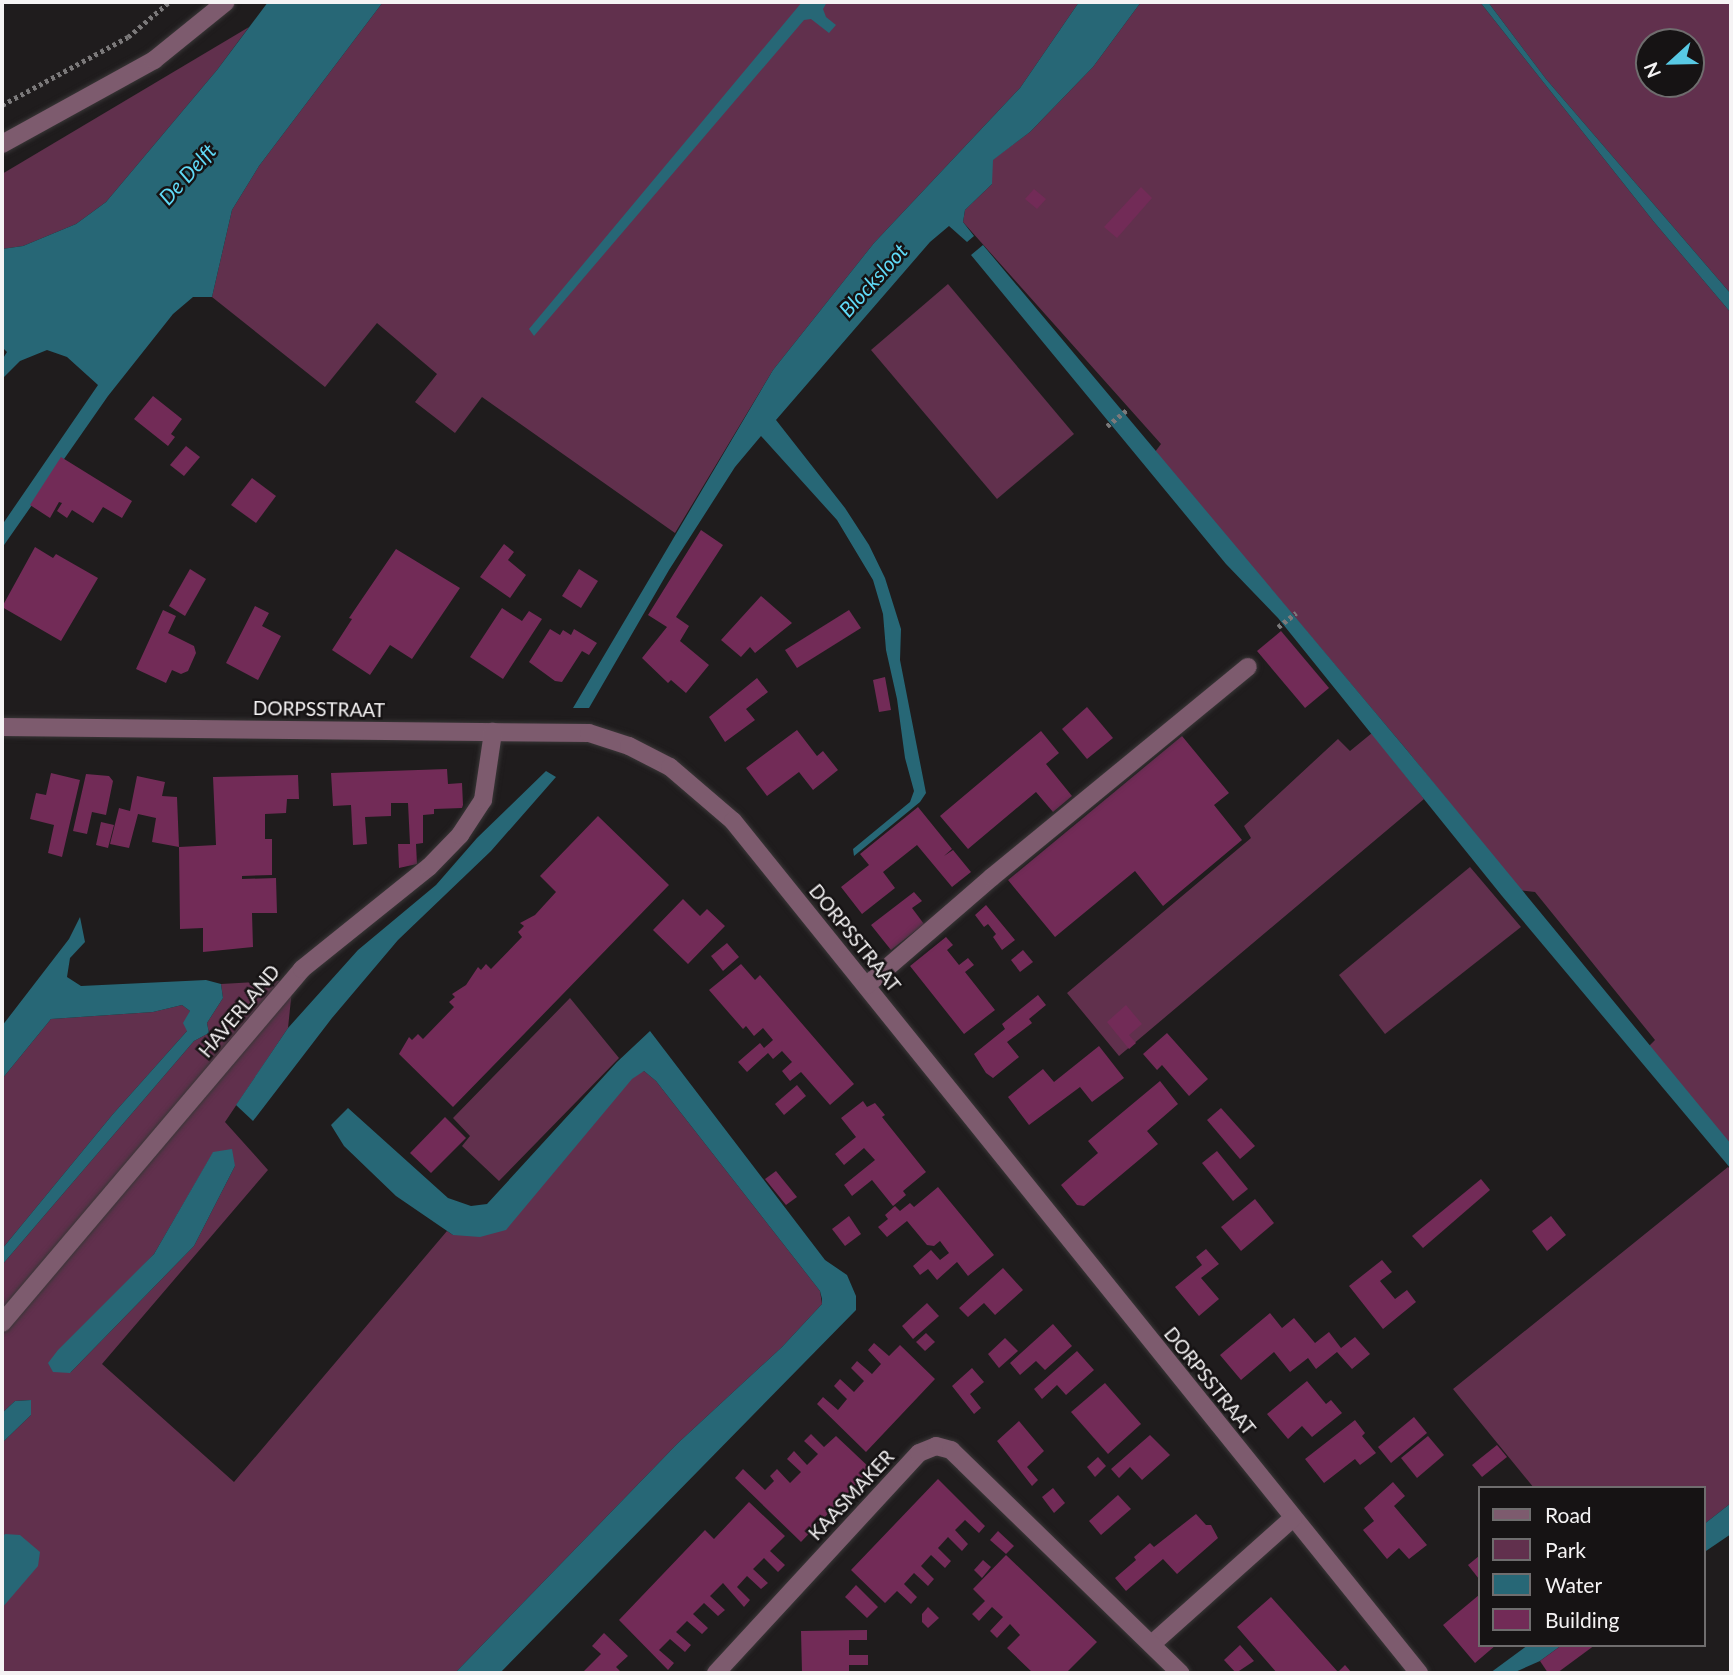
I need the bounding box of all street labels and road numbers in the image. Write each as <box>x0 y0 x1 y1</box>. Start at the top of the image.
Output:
street label: DORPSSTRAAT <box>253 696 385 722</box>
street label: DORPSSTRAAT <box>805 879 905 997</box>
street label: HAVERLAND <box>194 960 284 1062</box>
street label: DORPSSTRAAT <box>1160 1322 1260 1440</box>
street label: KAASMAKER <box>804 1445 898 1545</box>

